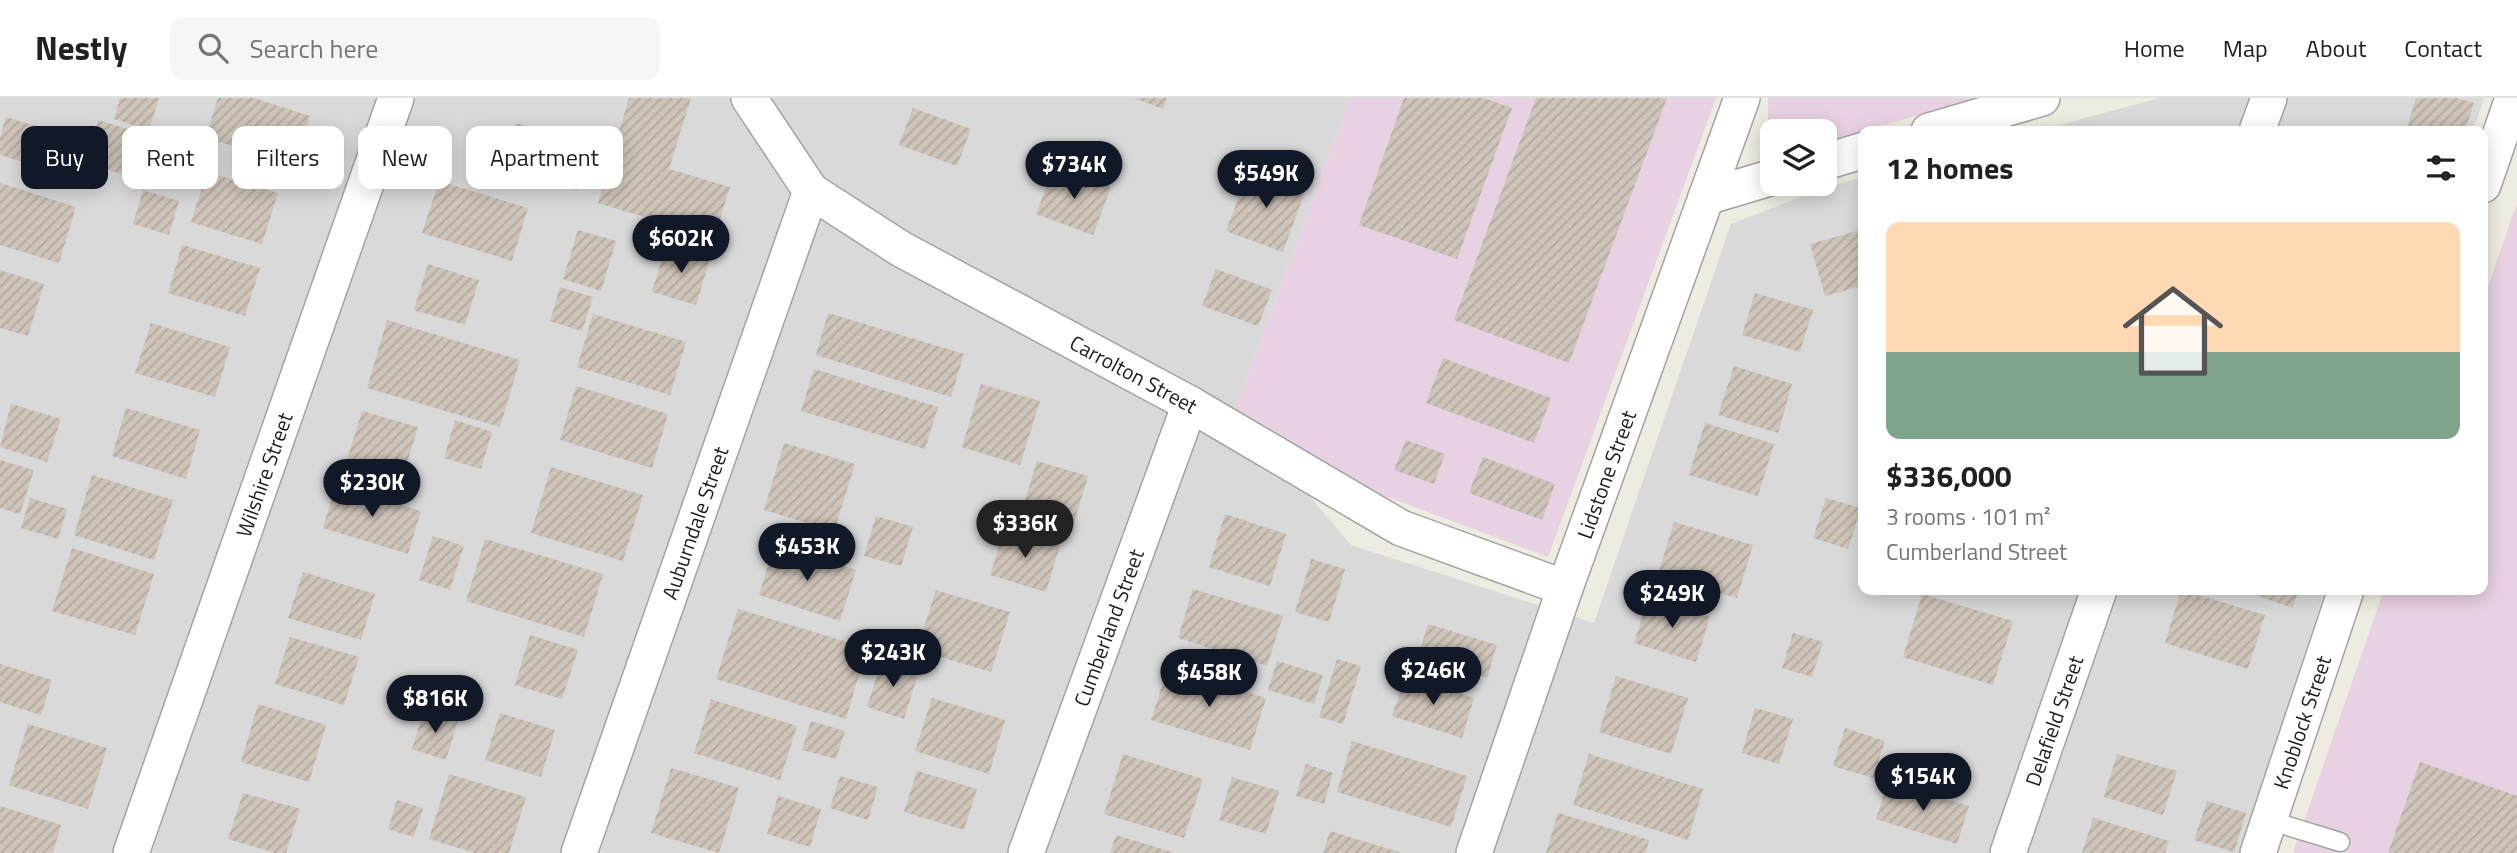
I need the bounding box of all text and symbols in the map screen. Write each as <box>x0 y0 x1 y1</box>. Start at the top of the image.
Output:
search box <box>170 17 660 80</box>
text: Nestly <box>35 23 128 73</box>
icon: search <box>194 29 232 67</box>
text: Search here <box>250 29 378 68</box>
text: Home <box>2124 30 2185 66</box>
text: Map <box>2223 30 2268 66</box>
text: About <box>2306 30 2366 66</box>
text: Contact <box>2404 30 2482 66</box>
map controls <box>1760 119 1837 196</box>
button: layers <box>1760 119 1837 196</box>
chip: Buy <box>21 126 108 189</box>
chip: Rent <box>122 126 218 189</box>
chip: Filters <box>232 126 344 189</box>
chip: New <box>358 126 452 189</box>
chip: Apartment <box>466 126 623 189</box>
pin: $734K <box>1025 141 1123 201</box>
text: 12 homes <box>1886 145 2013 191</box>
text: $734K <box>1041 146 1107 181</box>
icon: filters <box>2422 149 2460 187</box>
pin: $549K <box>1217 150 1315 210</box>
text: $549K <box>1233 155 1299 190</box>
pin: $602K <box>632 216 730 275</box>
text: $602K <box>648 220 714 255</box>
icon: home <box>2110 268 2236 394</box>
street label: Carrolton Street <box>1064 326 1204 421</box>
street label: Lidstone Street <box>1568 405 1644 543</box>
street label: Wilshire Street <box>227 407 301 541</box>
street label: Auburndale Street <box>653 441 737 604</box>
text: $336,000 <box>1886 453 2012 499</box>
pin: $230K <box>323 460 421 519</box>
text: $230K <box>339 464 405 499</box>
text: 3 rooms · 101 m² <box>1886 499 2050 534</box>
pin: $336K <box>976 500 1074 560</box>
text: $336K <box>992 505 1058 540</box>
pin: $453K <box>758 524 856 583</box>
text: $453K <box>774 528 840 563</box>
text: Cumberland Street <box>1886 534 2067 569</box>
street label: Cumberland Street <box>1065 544 1152 711</box>
pin: $249K <box>1623 570 1721 630</box>
text: $249K <box>1639 575 1705 610</box>
pin: $243K <box>844 630 942 689</box>
text: $243K <box>860 634 926 669</box>
pin: $246K <box>1384 648 1482 707</box>
pin: $458K <box>1160 650 1258 709</box>
street label: Delafield Street <box>2016 650 2091 790</box>
street label: Knoblock Street <box>2265 650 2339 793</box>
text: $246K <box>1400 652 1466 687</box>
text: $458K <box>1176 654 1242 689</box>
pin: $816K <box>386 676 484 735</box>
text: $816K <box>402 680 468 715</box>
pin: $154K <box>1874 754 1972 813</box>
text: $154K <box>1890 758 1956 793</box>

